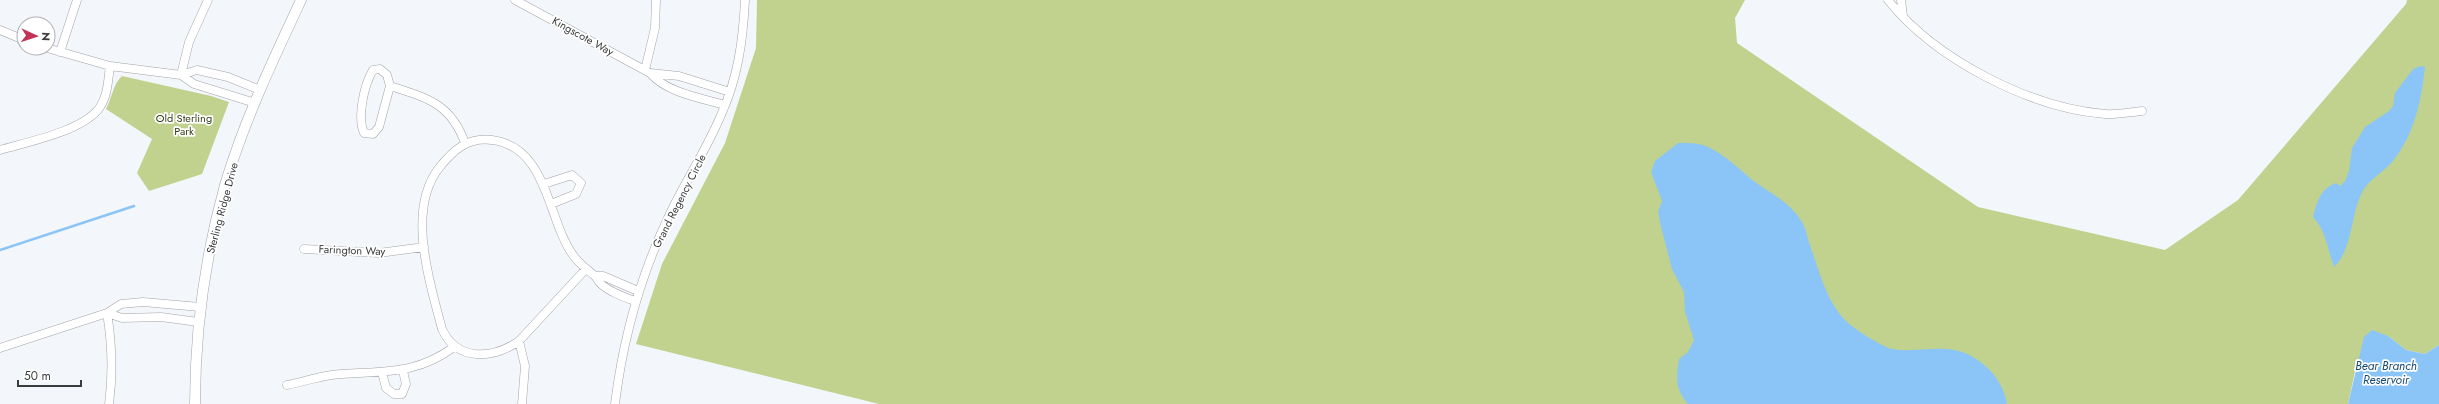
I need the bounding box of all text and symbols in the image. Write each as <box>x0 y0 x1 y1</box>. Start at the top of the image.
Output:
street label: Kingscote Way <box>549 12 617 60</box>
north arrow <box>16 16 56 56</box>
text: N <box>38 32 54 41</box>
park label: Old Sterling Park <box>156 110 212 139</box>
street label: Grand Regency Circle <box>648 151 710 251</box>
street label: Sterling Ridge Drive <box>202 160 242 255</box>
street label: Farington Way <box>318 241 386 259</box>
water label: Bear Branch Reservoir <box>2355 357 2417 389</box>
scale bar <box>18 362 81 388</box>
text: 50 m <box>24 367 51 385</box>

